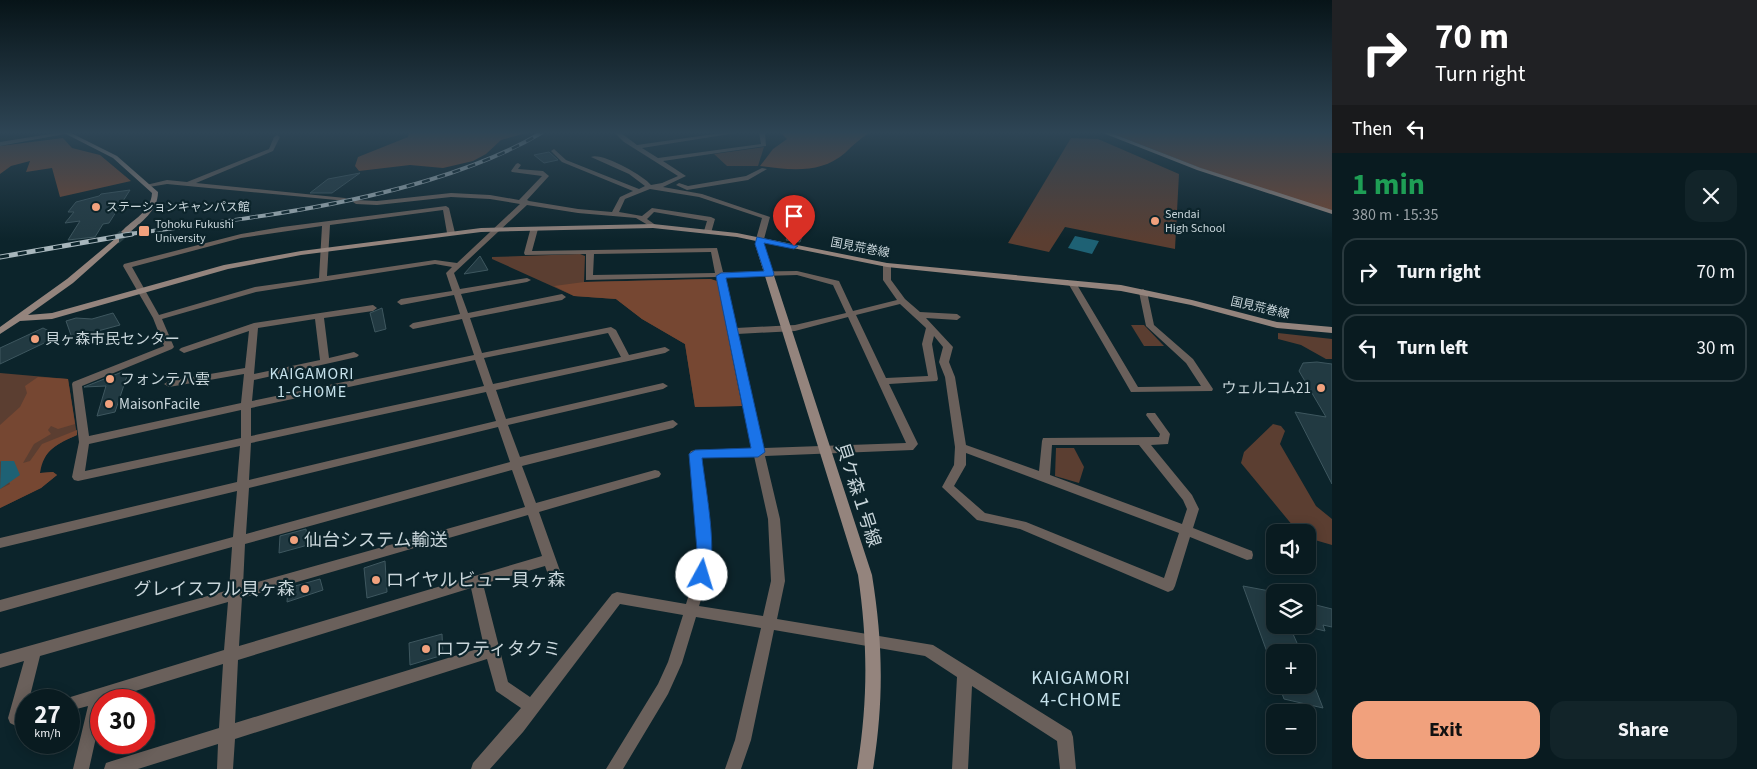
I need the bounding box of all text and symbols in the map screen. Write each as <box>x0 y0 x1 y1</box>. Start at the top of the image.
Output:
text: 70 m <box>1435 12 1509 62</box>
icon: right <box>1352 20 1417 85</box>
text: Turn right <box>1435 58 1525 90</box>
icon: left <box>1402 115 1430 143</box>
text: Then <box>1352 116 1392 143</box>
text: 1 min <box>1352 163 1425 206</box>
button: close <box>1685 170 1737 222</box>
pin <box>773 195 815 246</box>
place label: ステーションキャンパス館 <box>106 199 250 216</box>
marker: ステーションキャンパス館 <box>90 201 102 213</box>
icon: arrive <box>780 202 808 230</box>
text: 380 m · 15:35 <box>1352 204 1439 226</box>
place label: Sendai High School <box>1165 206 1225 237</box>
marker: Sendai High School <box>1149 215 1161 227</box>
place label: Tohoku Fukushi University <box>155 216 234 247</box>
marker: Tohoku Fukushi University <box>137 224 151 238</box>
street label: 国見荒巻線 <box>829 234 891 262</box>
icon: right <box>1354 258 1382 286</box>
text: Turn right <box>1397 259 1481 286</box>
text: 70 m <box>1697 259 1735 286</box>
street label: 国見荒巻線 <box>1229 293 1291 323</box>
place label: 貝ヶ森市民センター <box>45 329 180 350</box>
marker: 貝ヶ森市民センター <box>29 333 41 345</box>
icon: left <box>1354 334 1382 362</box>
text: Turn left <box>1397 335 1468 362</box>
text: 30 m <box>1697 335 1735 362</box>
district label: KAIGAMORI 1-CHOME <box>269 363 355 403</box>
place label: フォンテ八雲 <box>120 369 210 390</box>
marker: フォンテ八雲 <box>104 373 116 385</box>
place label: ウェルコム21 <box>1221 378 1311 399</box>
marker: ウェルコム21 <box>1315 382 1327 394</box>
place label: MaisonFacile <box>119 394 200 415</box>
marker: MaisonFacile <box>103 398 115 410</box>
street label: 貝ケ森１号線 <box>829 440 887 550</box>
map controls <box>1266 524 1316 754</box>
button: sound <box>1266 524 1316 574</box>
place label: 仙台システム輸送 <box>304 528 447 553</box>
marker: 仙台システム輸送 <box>288 534 300 546</box>
position arrow <box>675 548 727 600</box>
place label: ロイヤルビュー貝ヶ森 <box>386 568 565 593</box>
marker: ロイヤルビュー貝ヶ森 <box>370 574 382 586</box>
place label: グレイスフル貝ヶ森 <box>134 577 295 602</box>
marker: グレイスフル貝ヶ森 <box>299 583 311 595</box>
button: layers <box>1266 584 1316 634</box>
place label: ロフティタクミ <box>436 637 561 662</box>
marker: ロフティタクミ <box>420 643 432 655</box>
button: + <box>1266 644 1316 694</box>
district label: KAIGAMORI 4-CHOME <box>1031 665 1131 714</box>
speed limit sign: 30 <box>90 689 155 754</box>
text: 27 <box>34 697 61 733</box>
button: Exit <box>1352 701 1540 759</box>
button: Share <box>1550 701 1737 759</box>
button: − <box>1266 704 1316 754</box>
text: km/h <box>34 725 61 742</box>

